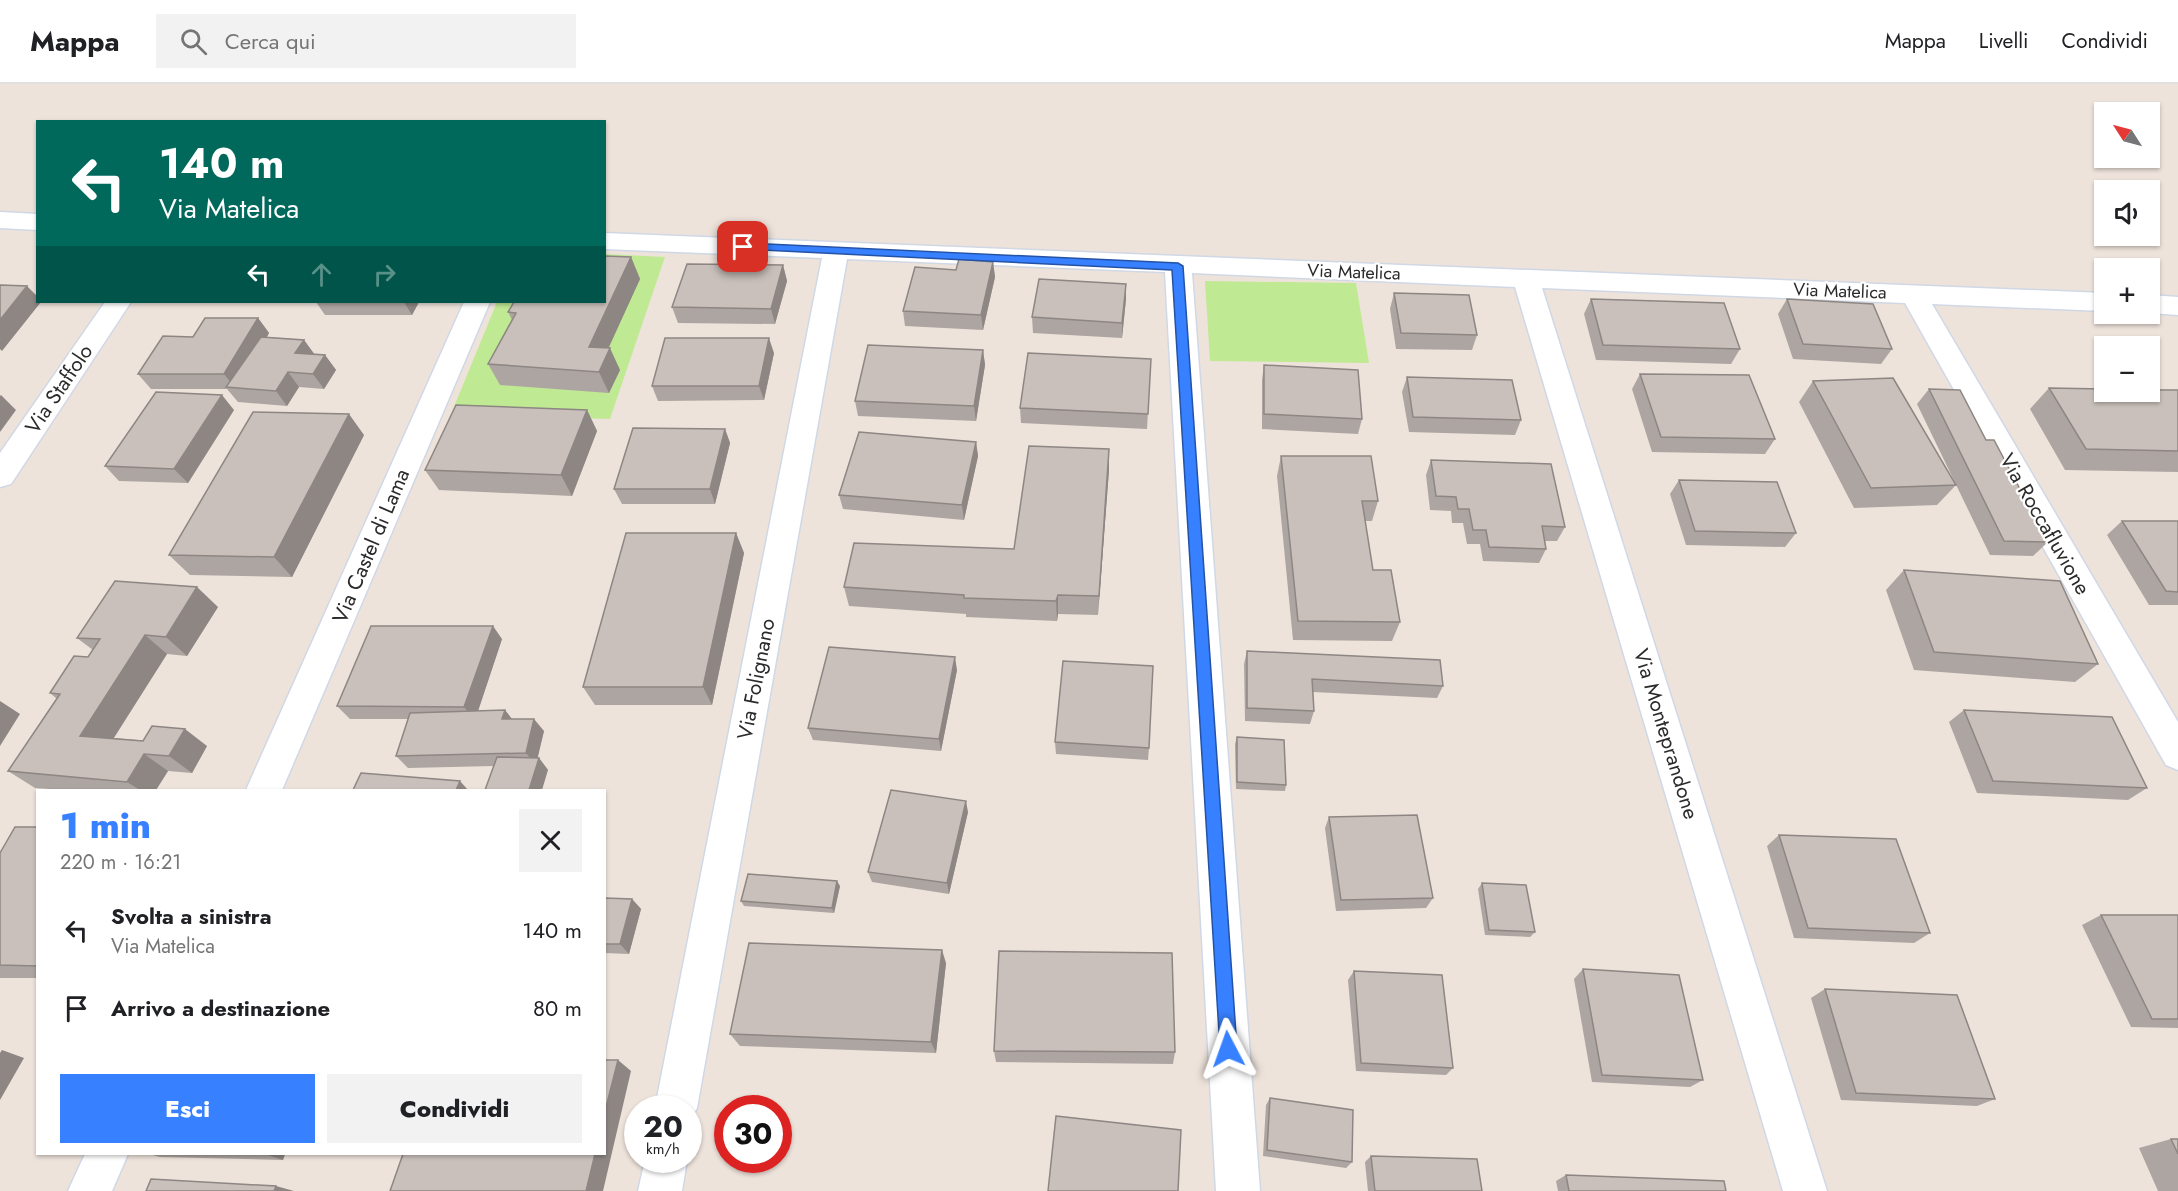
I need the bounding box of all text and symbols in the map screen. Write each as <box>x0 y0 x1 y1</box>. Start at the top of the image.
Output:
search box <box>156 14 576 68</box>
text: Mappa <box>30 21 120 62</box>
icon: search <box>177 25 210 58</box>
text: Cerca qui <box>225 25 316 57</box>
text: Mappa <box>1885 26 1946 56</box>
text: Livelli <box>1979 26 2029 56</box>
text: Condividi <box>2062 26 2148 56</box>
north arrow <box>2094 102 2160 168</box>
map controls <box>2094 102 2160 402</box>
text: 140 m <box>159 133 285 194</box>
icon: left <box>60 144 138 222</box>
button: sound <box>2094 180 2160 246</box>
text: Via Matelica <box>159 189 299 228</box>
pin <box>717 221 768 272</box>
icon: arrive <box>726 230 759 263</box>
street label: Via Matelica <box>1307 257 1401 287</box>
icon: left <box>242 258 275 291</box>
icon: ahead <box>305 258 338 291</box>
icon: right <box>368 258 401 291</box>
button: + <box>2094 258 2160 324</box>
street label: Via Matelica <box>1793 276 1887 306</box>
button: − <box>2094 336 2160 402</box>
street label: Via Staffolo <box>18 338 100 440</box>
street label: Via Roccafluvione <box>1992 448 2098 601</box>
street label: Via Castel di Lama <box>325 464 417 628</box>
street label: Via Folignano <box>730 616 782 742</box>
street label: Via Monteprandone <box>1626 645 1706 823</box>
text: 1 min <box>60 799 151 851</box>
button: close <box>519 809 582 872</box>
text: 220 m · 16:21 <box>60 848 181 877</box>
text: Svolta a sinistra <box>111 900 272 932</box>
icon: left <box>60 914 93 947</box>
text: 140 m <box>522 914 582 946</box>
text: Via Matelica <box>111 932 215 961</box>
icon: arrive <box>60 992 93 1025</box>
text: Arrivo a destinazione <box>111 992 330 1024</box>
text: 80 m <box>533 992 582 1024</box>
position arrow <box>1196 1017 1260 1081</box>
button: Esci <box>60 1074 315 1143</box>
button: Condividi <box>327 1074 582 1143</box>
speed limit sign: 30 <box>714 1095 792 1173</box>
text: 20 <box>643 1105 683 1148</box>
text: km/h <box>646 1138 680 1160</box>

